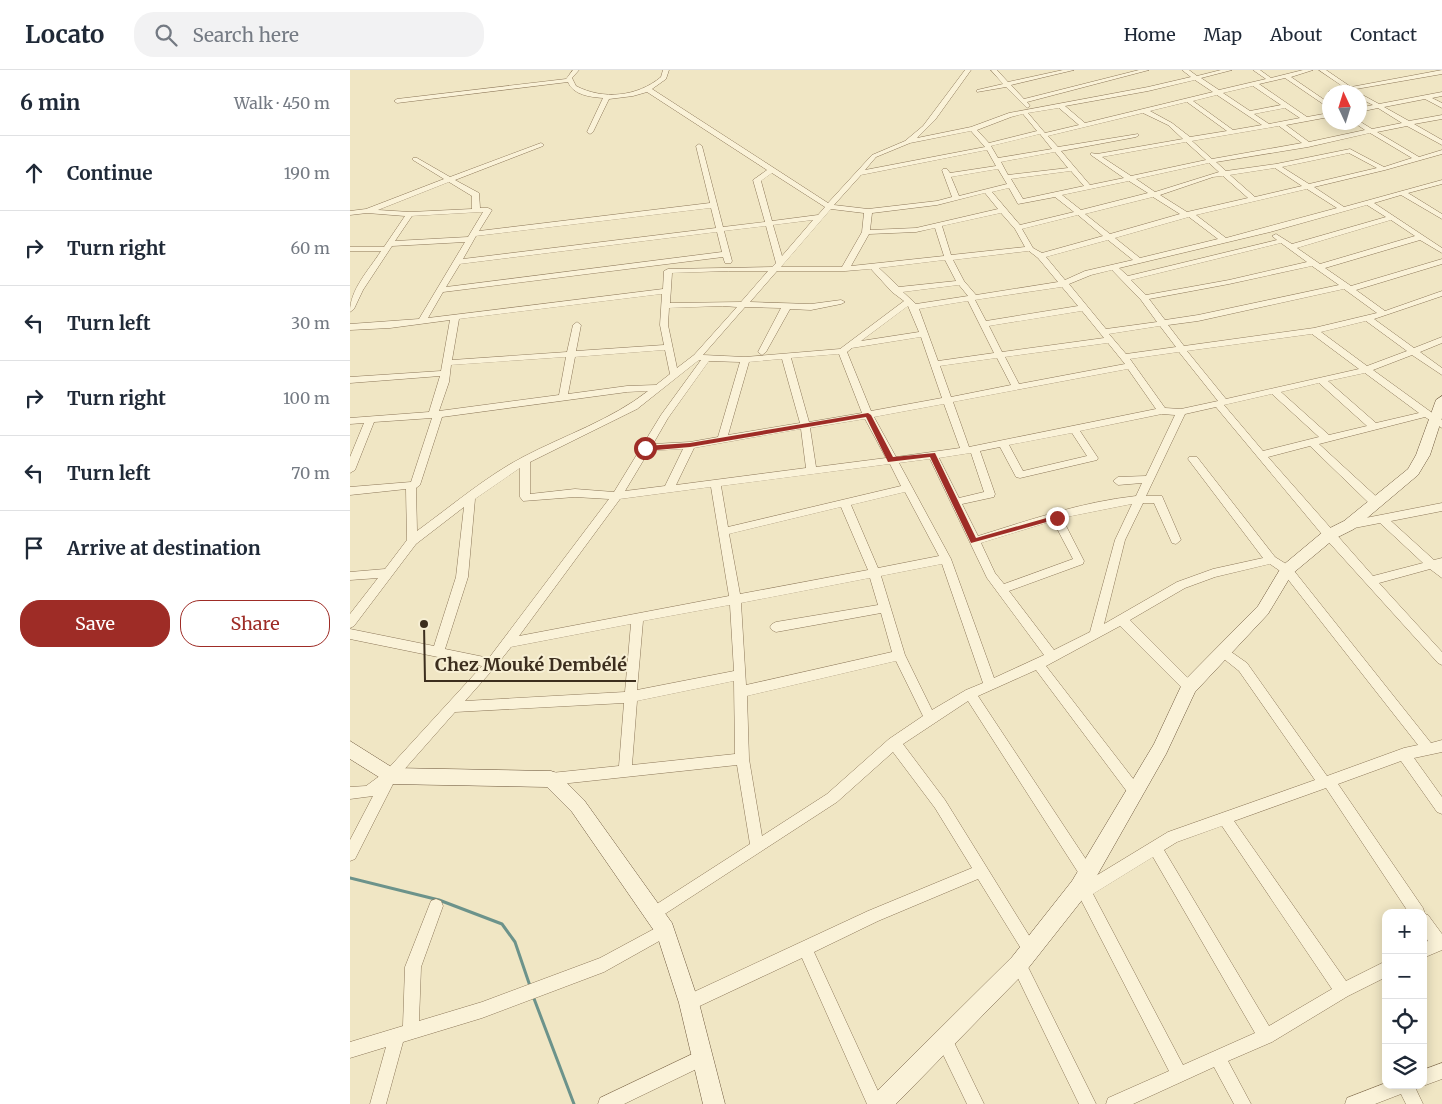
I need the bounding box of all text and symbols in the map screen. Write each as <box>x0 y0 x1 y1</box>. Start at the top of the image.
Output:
search box <box>134 12 484 57</box>
text: Locato <box>25 19 104 50</box>
icon: search <box>152 21 180 49</box>
text: Search here <box>192 23 299 47</box>
text: Home <box>1124 23 1176 46</box>
text: Map <box>1204 23 1242 46</box>
text: About <box>1270 23 1322 46</box>
text: Contact <box>1350 23 1417 46</box>
north arrow <box>1322 85 1367 130</box>
text: 6 min <box>20 89 80 116</box>
text: Walk · 450 m <box>234 93 330 113</box>
icon: ahead <box>20 159 48 187</box>
text: Continue <box>67 161 153 185</box>
text: 190 m <box>284 163 330 183</box>
icon: right <box>20 234 48 262</box>
text: Turn right <box>67 236 166 260</box>
text: 60 m <box>290 238 330 258</box>
icon: left <box>20 309 48 337</box>
text: Turn left <box>67 311 151 335</box>
text: 30 m <box>291 313 330 333</box>
icon: right <box>20 384 48 412</box>
text: Turn right <box>67 386 166 410</box>
text: 100 m <box>283 388 330 408</box>
route start <box>634 437 657 460</box>
icon: left <box>20 459 48 487</box>
text: Turn left <box>67 461 151 485</box>
text: 70 m <box>291 463 330 483</box>
route end <box>1046 507 1069 530</box>
icon: arrive <box>20 534 48 562</box>
text: Arrive at destination <box>67 536 261 560</box>
button: Save <box>20 600 170 647</box>
button: Share <box>180 600 330 647</box>
callout: Chez Mouké Dembélé <box>425 648 636 681</box>
text: Chez Mouké Dembélé <box>435 653 627 676</box>
map controls <box>1382 909 1427 1089</box>
button: + <box>1382 909 1427 954</box>
button: − <box>1382 954 1427 999</box>
button: locate <box>1382 999 1427 1044</box>
button: layers <box>1382 1044 1427 1089</box>

